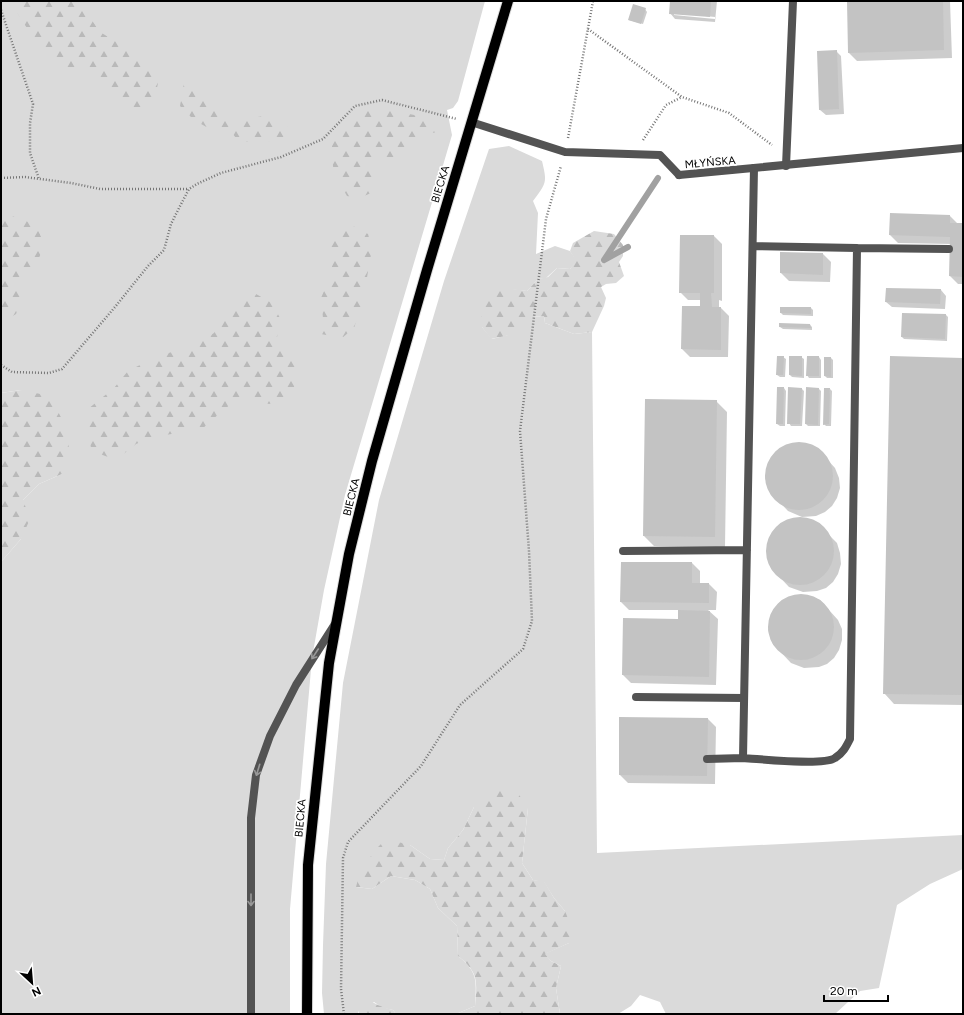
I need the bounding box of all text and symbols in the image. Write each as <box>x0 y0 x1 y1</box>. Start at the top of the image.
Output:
street label: MŁYŃSKA <box>684 154 737 171</box>
street label: BIECKA <box>429 163 452 204</box>
street label: BIECKA <box>341 476 363 517</box>
one-way arrow <box>311 649 320 660</box>
one-way arrow <box>254 764 261 777</box>
street label: BIECKA <box>292 798 309 838</box>
one-way arrow <box>247 893 255 906</box>
north arrow <box>12 963 52 1003</box>
scale bar <box>824 977 888 1003</box>
text: N <box>29 984 43 999</box>
text: 20 m <box>830 984 858 998</box>

